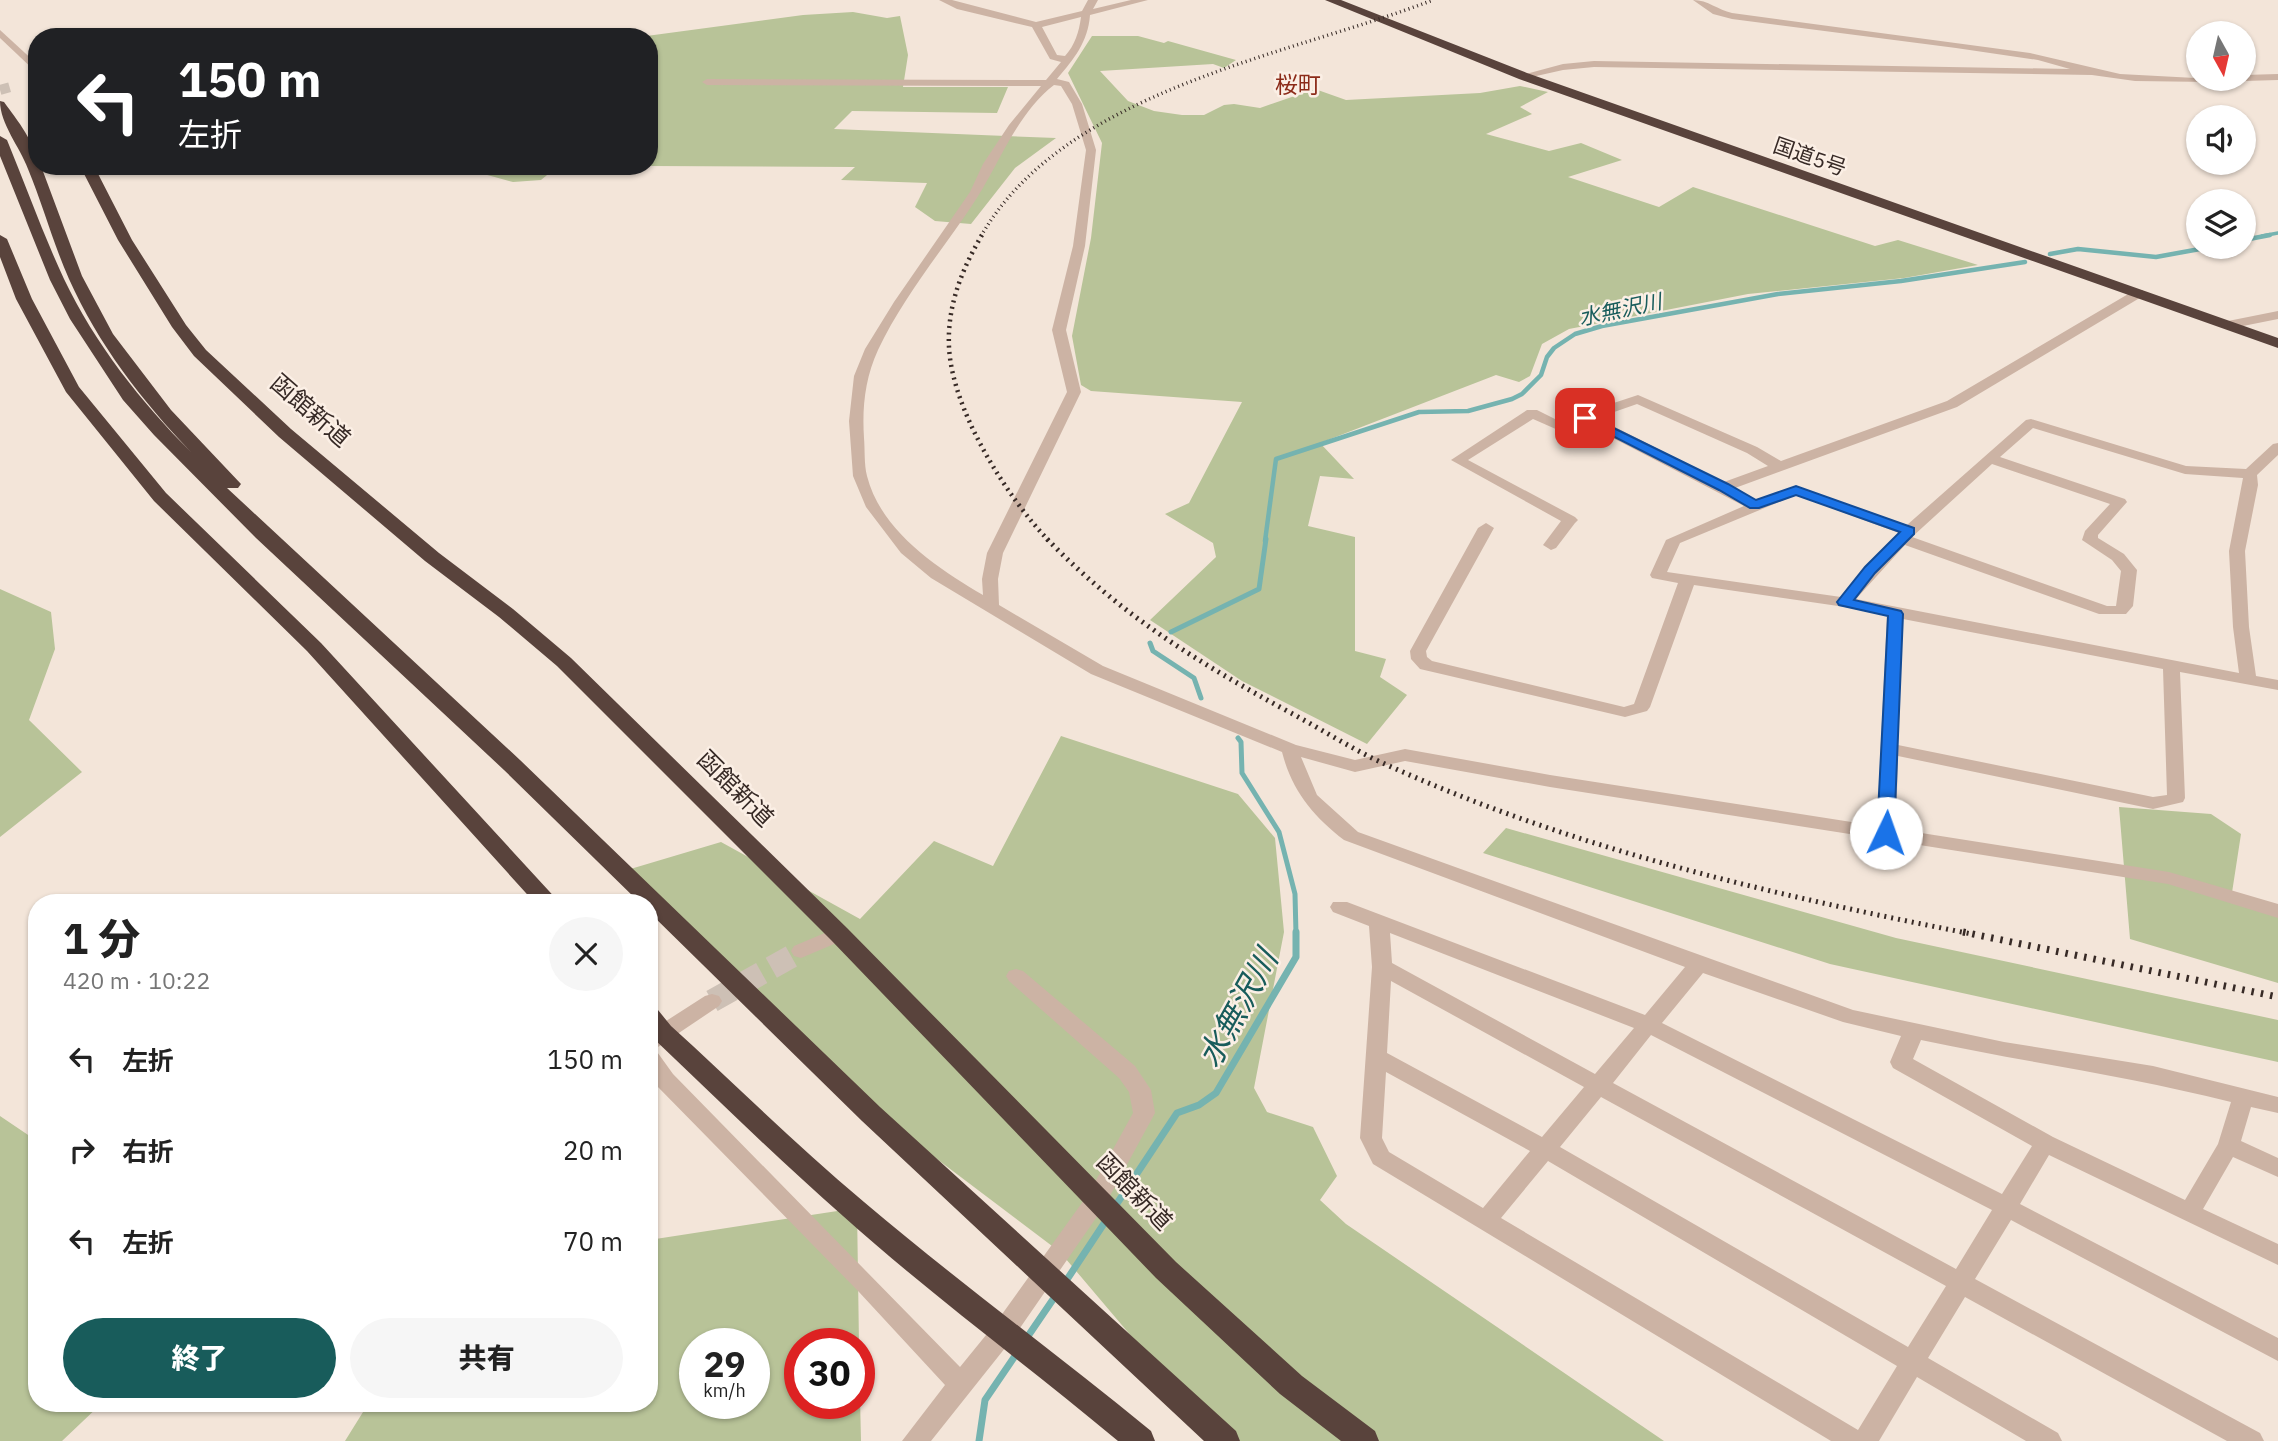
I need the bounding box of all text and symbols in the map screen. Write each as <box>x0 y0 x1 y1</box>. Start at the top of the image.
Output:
north arrow <box>2186 21 2256 91</box>
map controls <box>2186 21 2256 259</box>
text: 150 m <box>178 47 322 110</box>
icon: left <box>63 56 154 147</box>
district label: 桜町 <box>1275 69 1321 99</box>
button: sound <box>2186 105 2256 175</box>
text: 左折 <box>178 113 242 155</box>
street label: 国道5号 <box>1770 130 1850 182</box>
button: layers <box>2186 189 2256 259</box>
water label: 水無沢川 <box>1576 286 1666 331</box>
street label: 函館新道 <box>264 366 358 454</box>
pin <box>1555 388 1615 448</box>
icon: arrive <box>1566 399 1604 437</box>
street label: 函館新道 <box>691 743 781 833</box>
position arrow <box>1849 796 1923 870</box>
text: 1 分 <box>63 911 140 966</box>
button: close <box>549 917 623 991</box>
water label: 水無沢川 <box>1188 939 1288 1074</box>
text: 420 m · 10:22 <box>63 965 210 995</box>
icon: left <box>63 1040 101 1078</box>
text: 150 m <box>547 1042 623 1076</box>
text: 左折 <box>122 1043 174 1077</box>
icon: right <box>63 1131 101 1169</box>
text: 20 m <box>563 1133 623 1167</box>
text: 右折 <box>122 1134 174 1168</box>
street label: 函館新道 <box>1090 1145 1180 1237</box>
icon: left <box>63 1222 101 1260</box>
text: 70 m <box>563 1224 623 1258</box>
text: 左折 <box>122 1225 174 1259</box>
button: 終了 <box>63 1318 336 1398</box>
button: 共有 <box>350 1318 623 1398</box>
speed limit sign: 30 <box>784 1328 875 1419</box>
text: 29 <box>703 1341 746 1387</box>
text: km/h <box>703 1379 746 1402</box>

